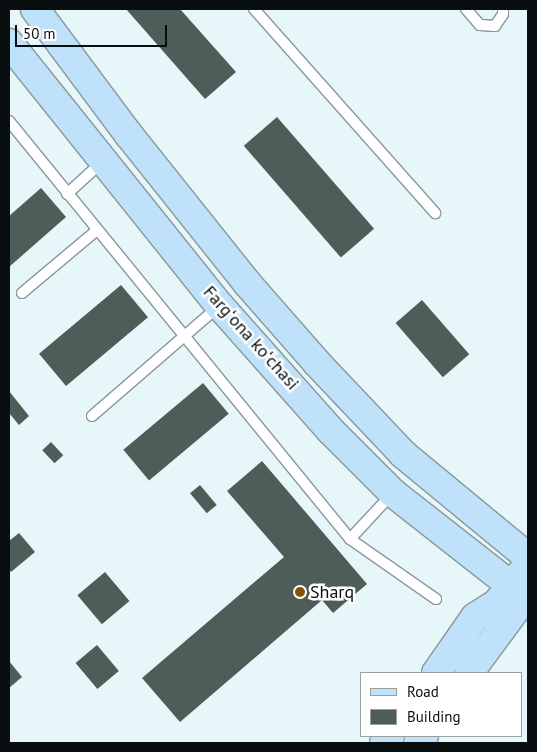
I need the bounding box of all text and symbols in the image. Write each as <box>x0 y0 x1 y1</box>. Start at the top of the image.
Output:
scale bar <box>18 15 170 47</box>
text: 50 m <box>23 24 56 43</box>
street label: Fargʻona koʻchasi <box>199 282 303 394</box>
place label: Sharq <box>310 581 354 603</box>
marker: Sharq <box>294 586 306 598</box>
legend <box>360 672 522 737</box>
text: Road <box>407 682 439 701</box>
text: Building <box>407 707 461 726</box>

